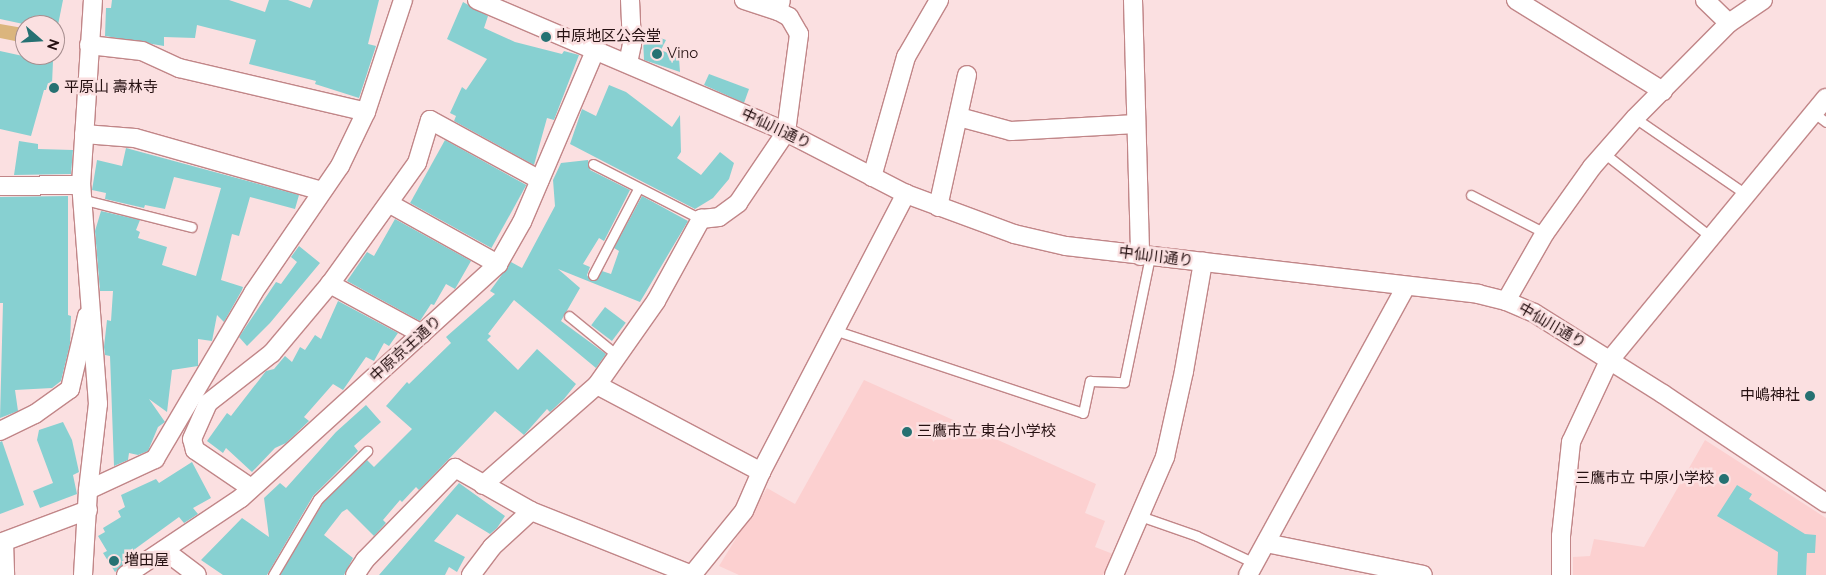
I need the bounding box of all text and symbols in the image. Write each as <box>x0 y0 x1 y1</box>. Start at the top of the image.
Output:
north arrow <box>15 15 65 65</box>
place label: 中原地区公会堂 <box>556 28 661 46</box>
marker: 中原地区公会堂 <box>540 31 552 43</box>
text: N <box>44 37 63 52</box>
place label: Vino <box>667 45 698 63</box>
marker: Vino <box>651 48 663 60</box>
place label: 平原山 壽林寺 <box>64 79 158 97</box>
marker: 平原山 壽林寺 <box>48 82 60 94</box>
street label: 中仙川通り <box>738 105 814 153</box>
street label: 中仙川通り <box>1118 243 1194 271</box>
street label: 中仙川通り <box>1515 299 1589 353</box>
street label: 中原京王通り <box>367 312 445 386</box>
place label: 中嶋神社 <box>1740 387 1800 405</box>
marker: 中嶋神社 <box>1804 390 1816 402</box>
place label: 三鷹市立 東台小学校 <box>917 423 1056 441</box>
marker: 三鷹市立 東台小学校 <box>901 426 913 438</box>
place label: 三鷹市立 中原小学校 <box>1575 470 1714 488</box>
marker: 三鷹市立 中原小学校 <box>1718 473 1730 485</box>
place label: 増田屋 <box>124 552 169 570</box>
marker: 増田屋 <box>108 555 120 567</box>

